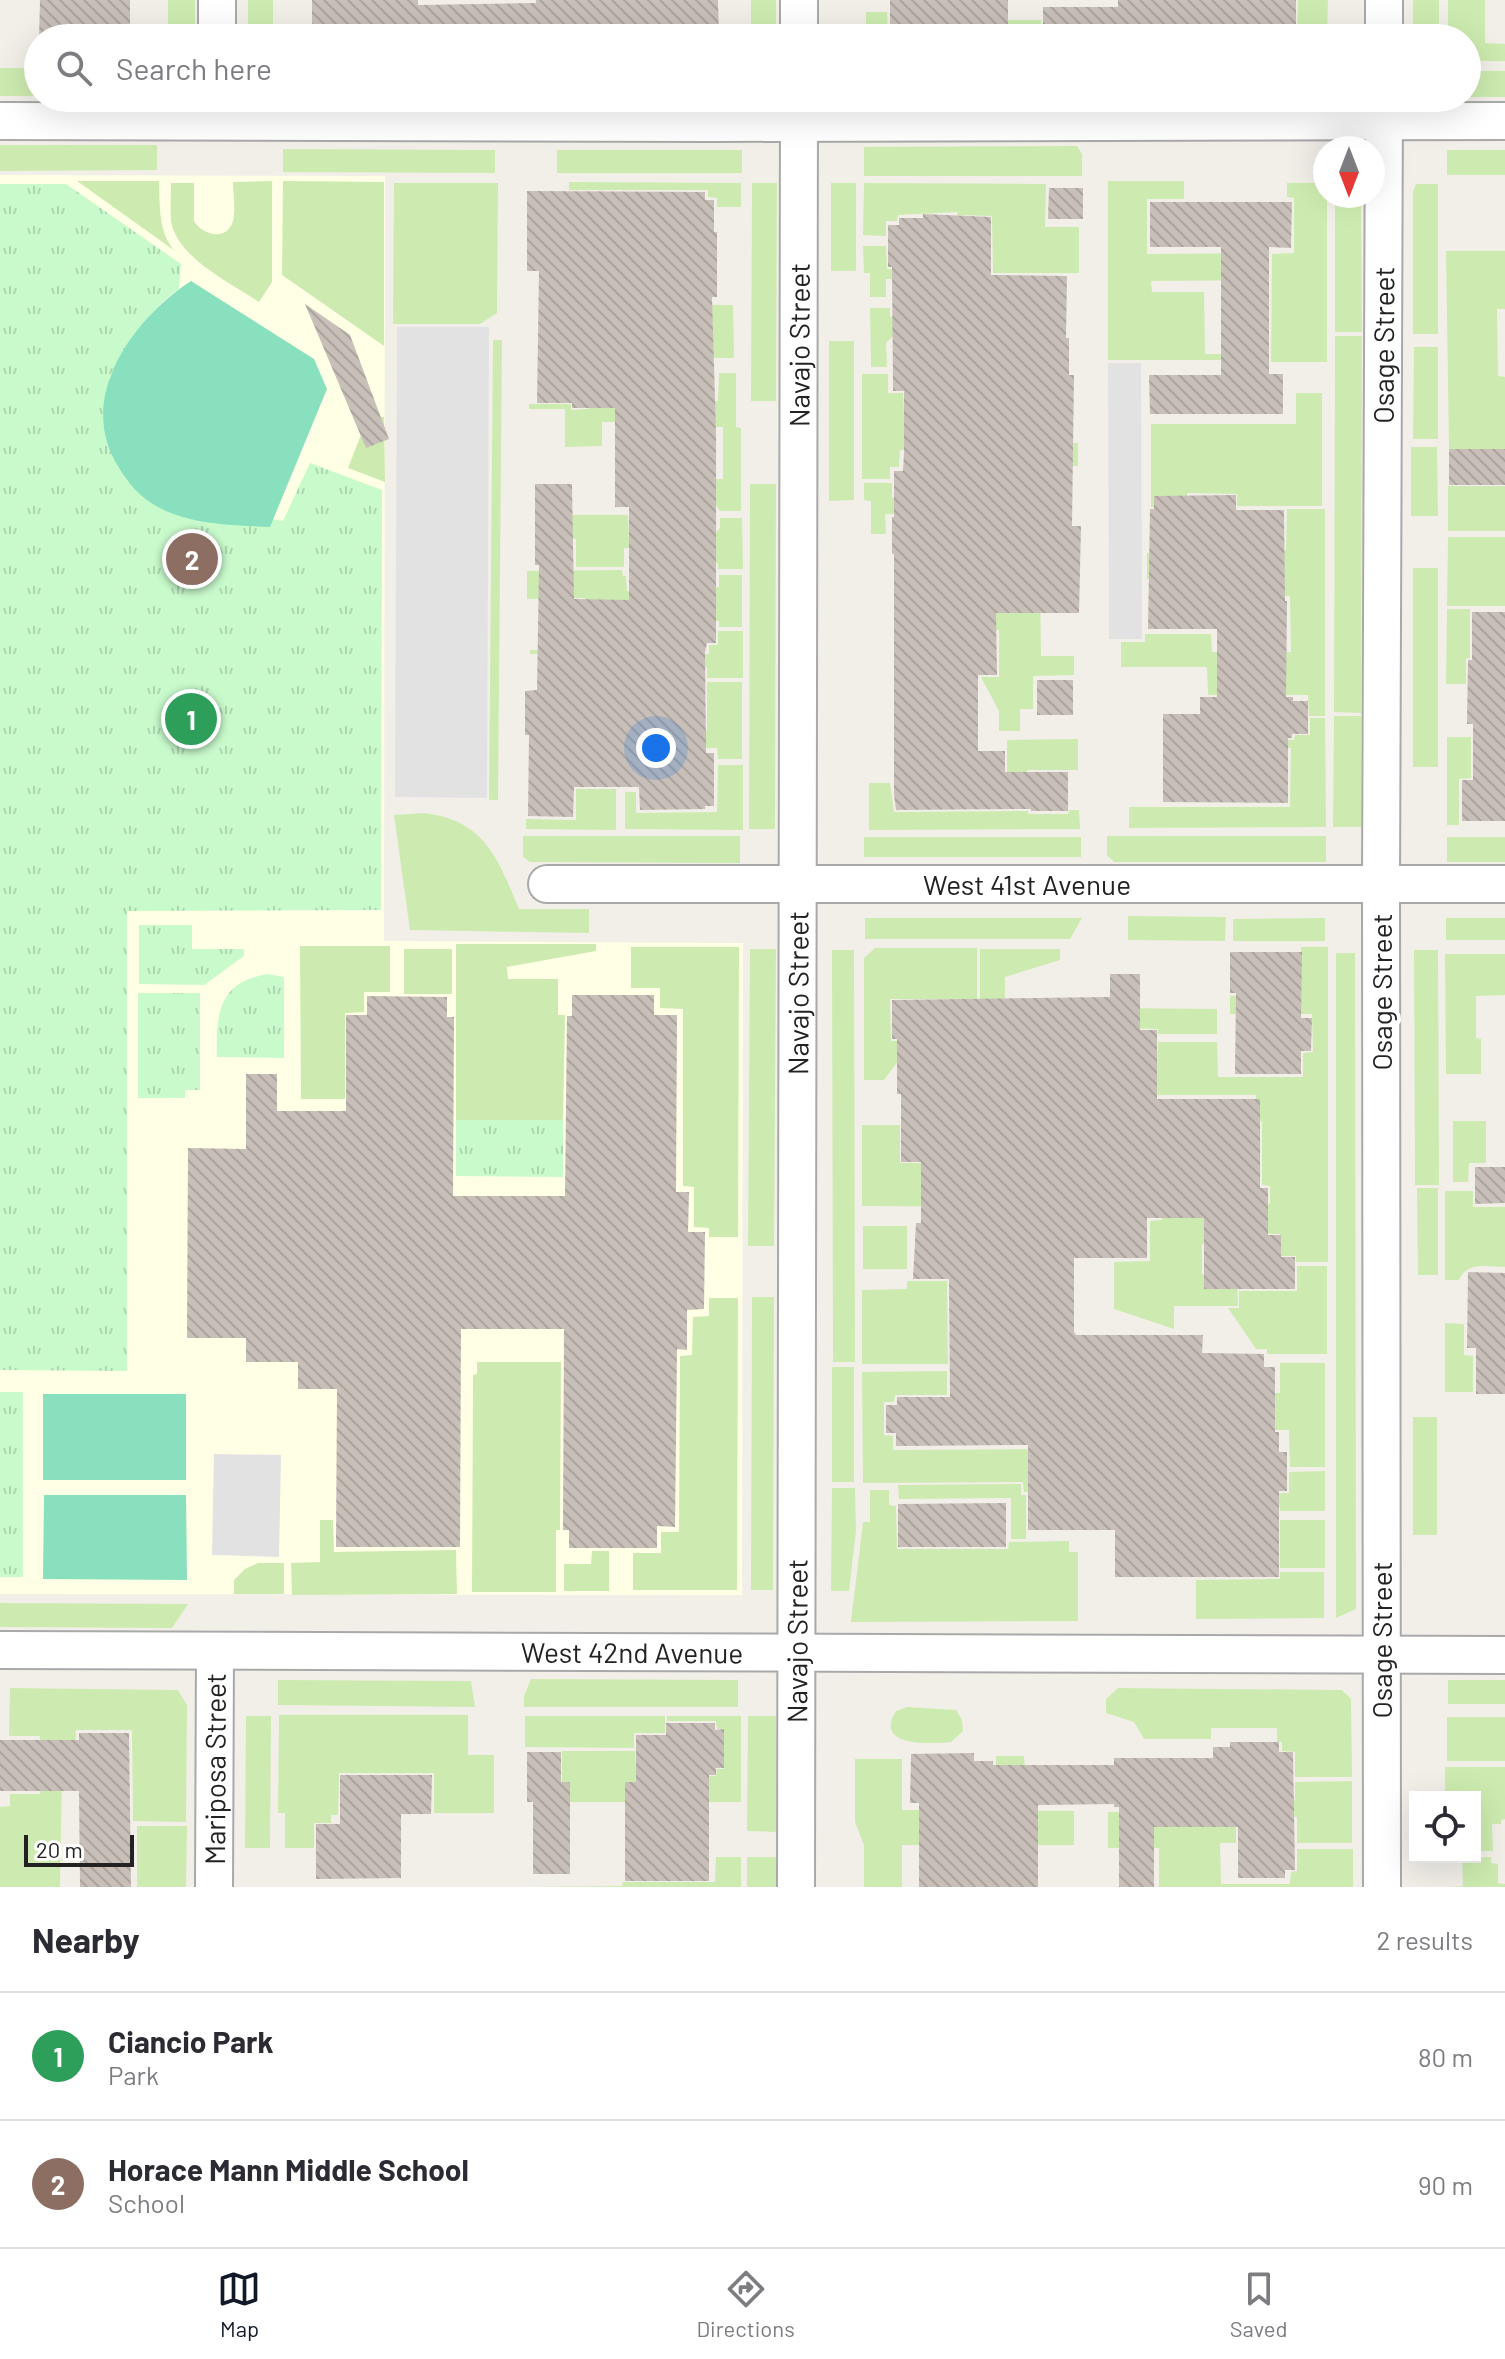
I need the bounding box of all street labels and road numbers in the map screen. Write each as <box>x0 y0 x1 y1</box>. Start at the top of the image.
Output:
street label: Navajo Street <box>781 263 816 427</box>
street label: Osage Street <box>1366 266 1400 424</box>
street label: West 41st Avenue <box>923 867 1131 901</box>
street label: Navajo Street <box>780 911 815 1075</box>
street label: Osage Street <box>1364 913 1398 1071</box>
street label: Navajo Street <box>779 1559 814 1723</box>
street label: Osage Street <box>1364 1561 1398 1719</box>
street label: West 42nd Avenue <box>521 1635 743 1669</box>
street label: Mariposa Street <box>197 1673 232 1865</box>

